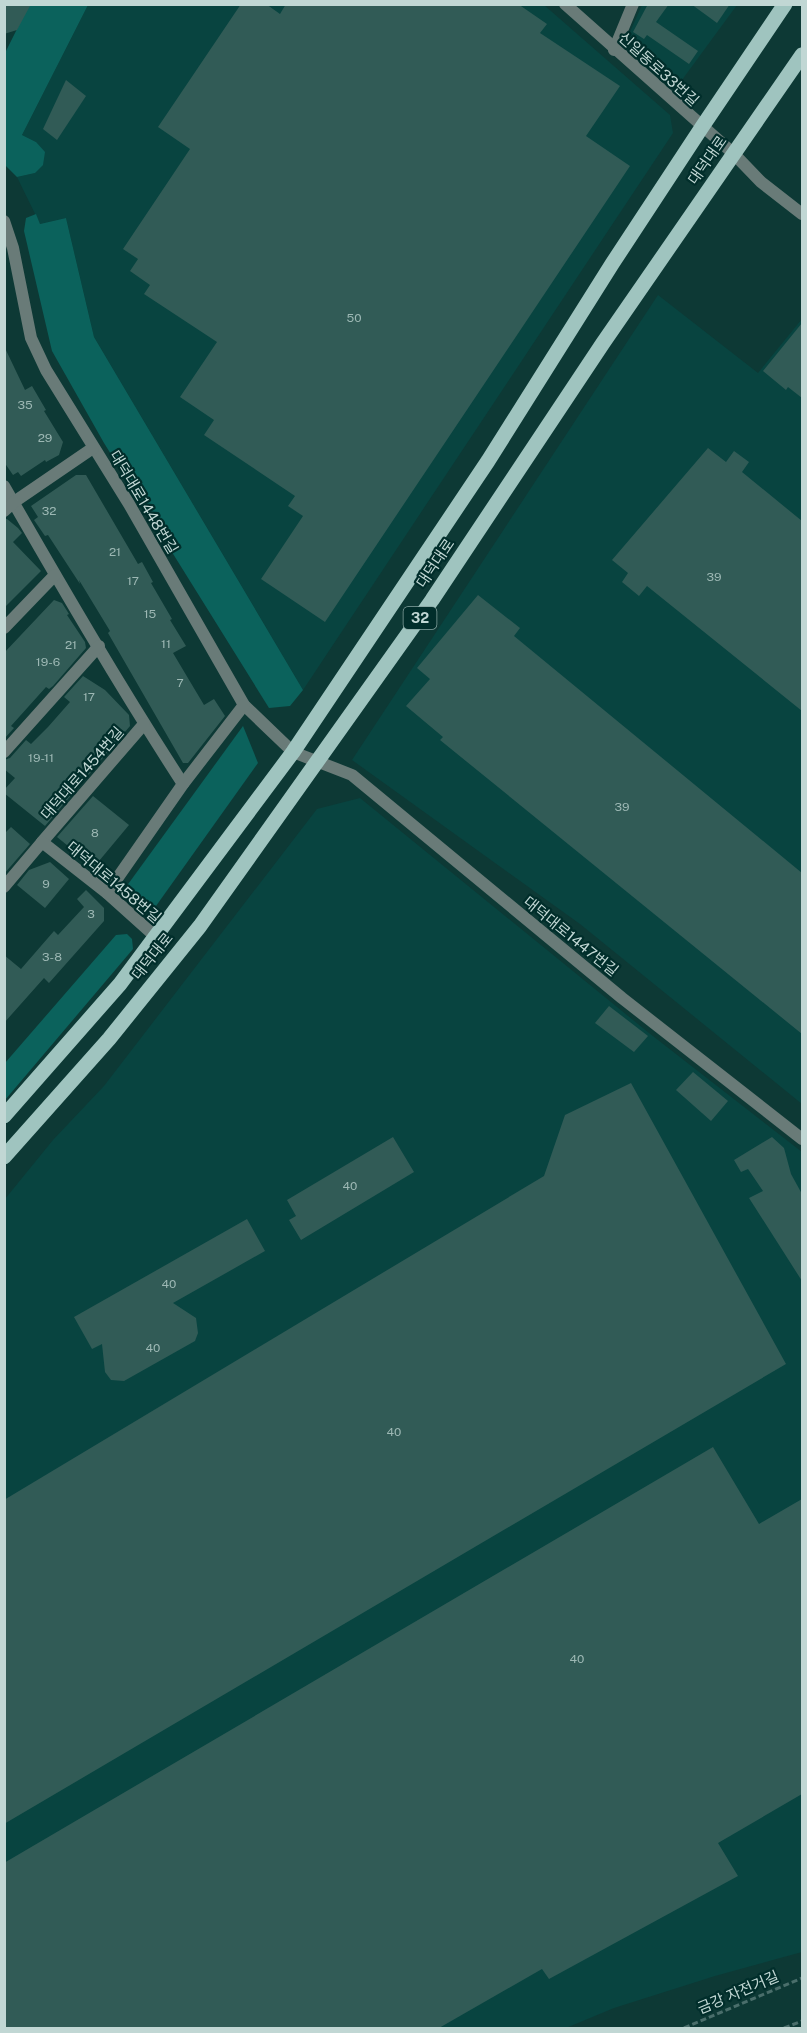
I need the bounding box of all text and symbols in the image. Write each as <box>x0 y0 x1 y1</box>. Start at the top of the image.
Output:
street label: 신일동로33번길 <box>616 29 702 109</box>
street label: 대덕대로 <box>684 133 730 187</box>
house number: 50 <box>346 311 362 325</box>
house number: 35 <box>17 398 33 412</box>
house number: 29 <box>38 431 52 445</box>
street label: 대덕대로1448번길 <box>106 447 182 557</box>
house number: 32 <box>42 504 56 518</box>
street label: 대덕대로 <box>413 535 457 591</box>
house number: 21 <box>109 545 121 559</box>
house number: 39 <box>707 570 721 584</box>
house number: 17 <box>127 574 139 588</box>
house number: 15 <box>144 607 157 621</box>
road number: 32 <box>404 607 436 629</box>
house number: 11 <box>161 637 171 651</box>
house number: 21 <box>65 638 77 652</box>
house number: 19-6 <box>36 655 60 669</box>
house number: 7 <box>176 676 184 690</box>
house number: 17 <box>83 690 95 704</box>
street label: 대덕대로1454번길 <box>37 723 127 823</box>
house number: 19-11 <box>28 751 54 765</box>
house number: 39 <box>615 800 629 814</box>
house number: 8 <box>91 826 99 840</box>
street label: 대덕대로1458번길 <box>64 838 164 926</box>
house number: 9 <box>42 877 50 891</box>
street label: 대덕대로1447번길 <box>520 893 622 979</box>
house number: 3 <box>87 907 95 921</box>
street label: 대덕대로 <box>128 929 176 983</box>
house number: 3-8 <box>42 950 62 964</box>
house number: 40 <box>343 1179 357 1193</box>
house number: 40 <box>162 1277 176 1291</box>
house number: 40 <box>146 1341 160 1355</box>
house number: 40 <box>387 1425 401 1439</box>
house number: 40 <box>570 1652 584 1666</box>
street label: 금강 자전거길 <box>695 1967 781 2017</box>

